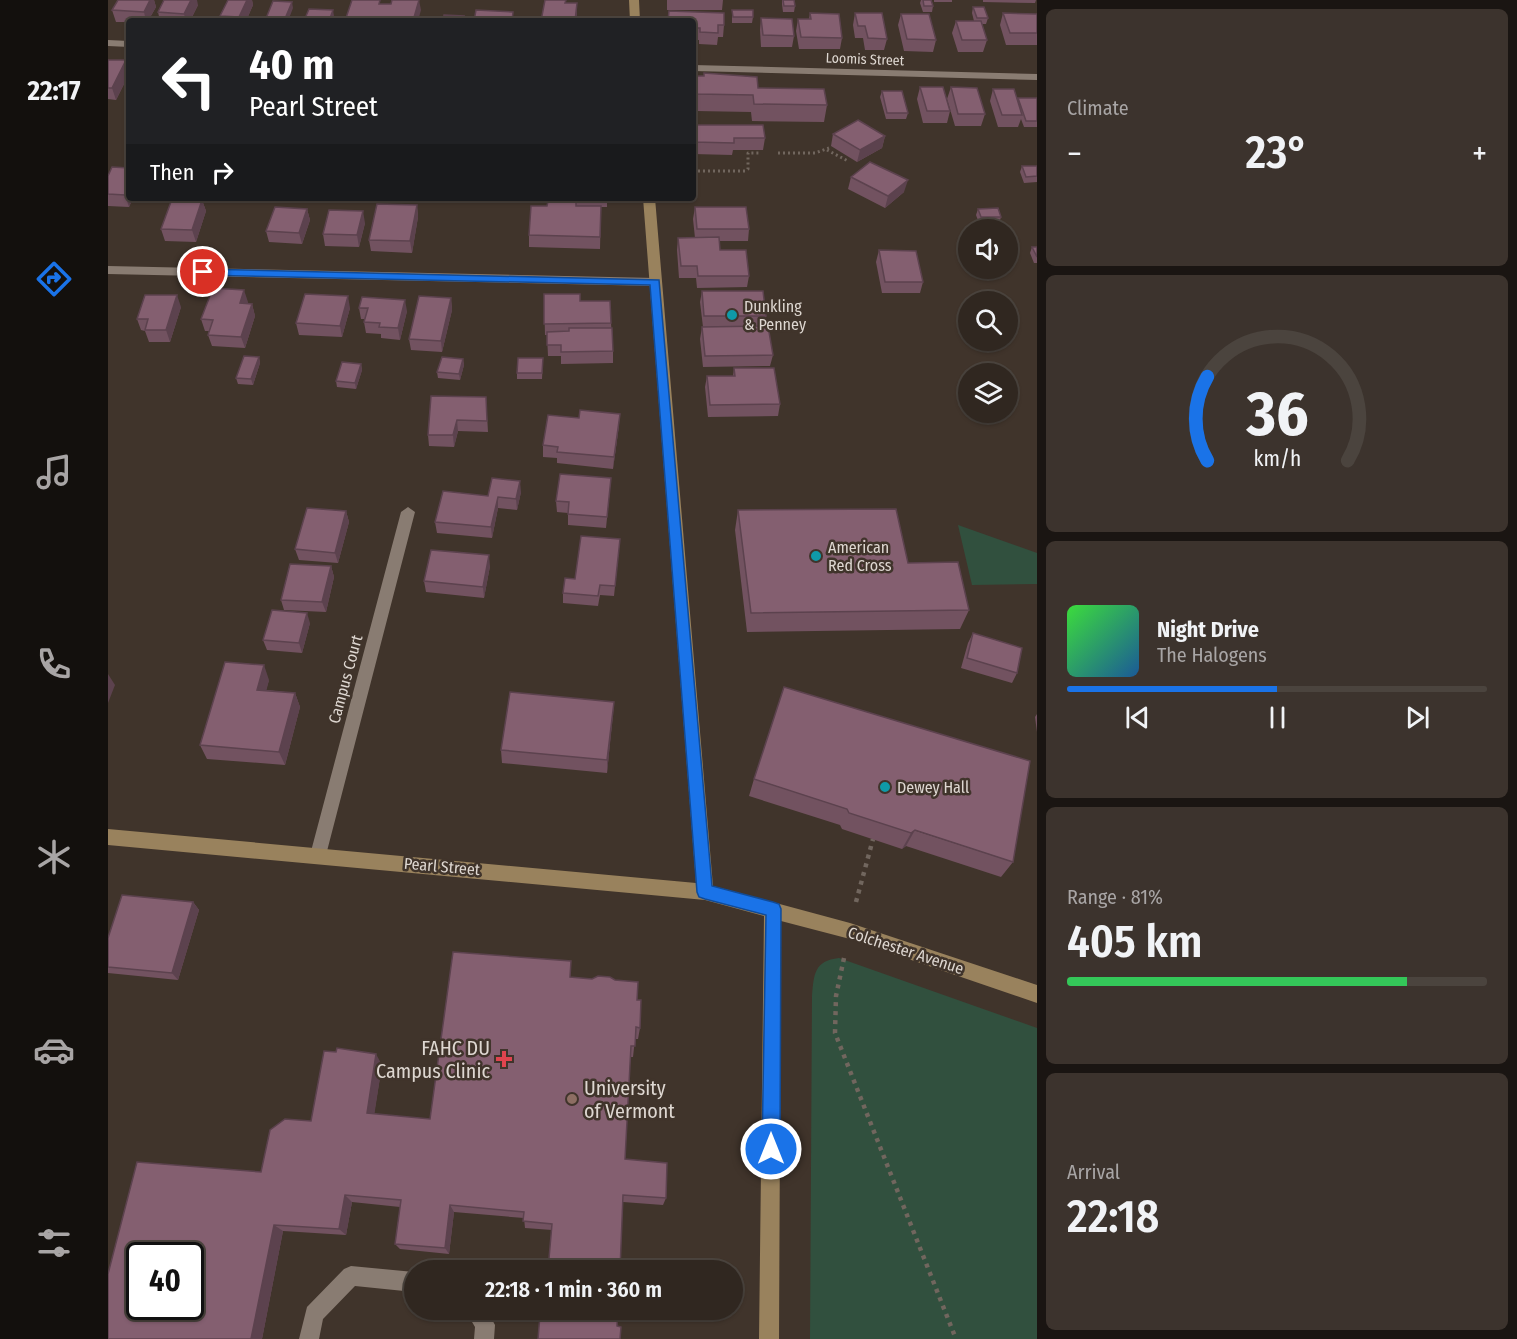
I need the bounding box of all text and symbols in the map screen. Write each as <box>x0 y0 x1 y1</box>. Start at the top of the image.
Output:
text: 40 m <box>249 40 334 90</box>
icon: left <box>150 42 228 120</box>
street label: Loomis Street <box>825 50 905 69</box>
text: 22:17 <box>27 75 81 107</box>
text: Pearl Street <box>249 91 378 123</box>
text: Climate <box>1067 96 1129 120</box>
text: 23° <box>1246 126 1308 180</box>
text: − <box>1067 134 1082 174</box>
text: + <box>1472 134 1487 174</box>
icon: right <box>206 156 239 189</box>
text: Then <box>150 159 194 186</box>
map controls <box>958 219 1018 423</box>
button: sound <box>958 219 1018 279</box>
pin <box>177 246 228 297</box>
icon: arrive <box>186 255 219 288</box>
icon: directions <box>33 258 75 300</box>
button: search <box>958 291 1018 351</box>
place label: Dunkling & Penney <box>744 297 807 334</box>
marker: Dunkling & Penney <box>725 308 739 322</box>
button: layers <box>958 363 1018 423</box>
text: 36 <box>1245 377 1308 452</box>
text: km/h <box>1253 446 1301 472</box>
icon: music <box>33 451 75 493</box>
place label: American Red Cross <box>828 538 892 575</box>
marker: American Red Cross <box>809 549 823 563</box>
text: Night Drive <box>1157 616 1259 643</box>
street label: Campus Court <box>325 632 367 726</box>
icon: phone <box>33 643 75 685</box>
text: The Halogens <box>1157 643 1267 667</box>
icon: previous <box>1121 701 1154 734</box>
icon: pause <box>1261 701 1294 734</box>
icon: next <box>1401 701 1434 734</box>
place label: Dewey Hall <box>897 778 969 797</box>
marker: Dewey Hall <box>878 780 892 794</box>
icon: climate <box>33 836 75 878</box>
street label: Pearl Street <box>403 854 482 879</box>
text: Range · 81% <box>1067 885 1163 909</box>
text: 405 km <box>1067 915 1202 969</box>
street label: Colchester Avenue <box>846 923 966 978</box>
icon: car <box>33 1029 75 1071</box>
place label: FAHC DU Campus Clinic <box>376 1036 490 1083</box>
marker: FAHC DU Campus Clinic <box>495 1050 513 1068</box>
place label: University of Vermont <box>584 1076 675 1123</box>
marker: University of Vermont <box>565 1092 579 1106</box>
position arrow <box>739 1117 803 1181</box>
text: Arrival <box>1067 1160 1120 1184</box>
text: 22:18 <box>1067 1190 1159 1244</box>
icon: filters <box>33 1222 75 1264</box>
speed limit sign: 40 <box>126 1242 204 1320</box>
text: 22:18 · 1 min · 360 m <box>485 1276 662 1303</box>

